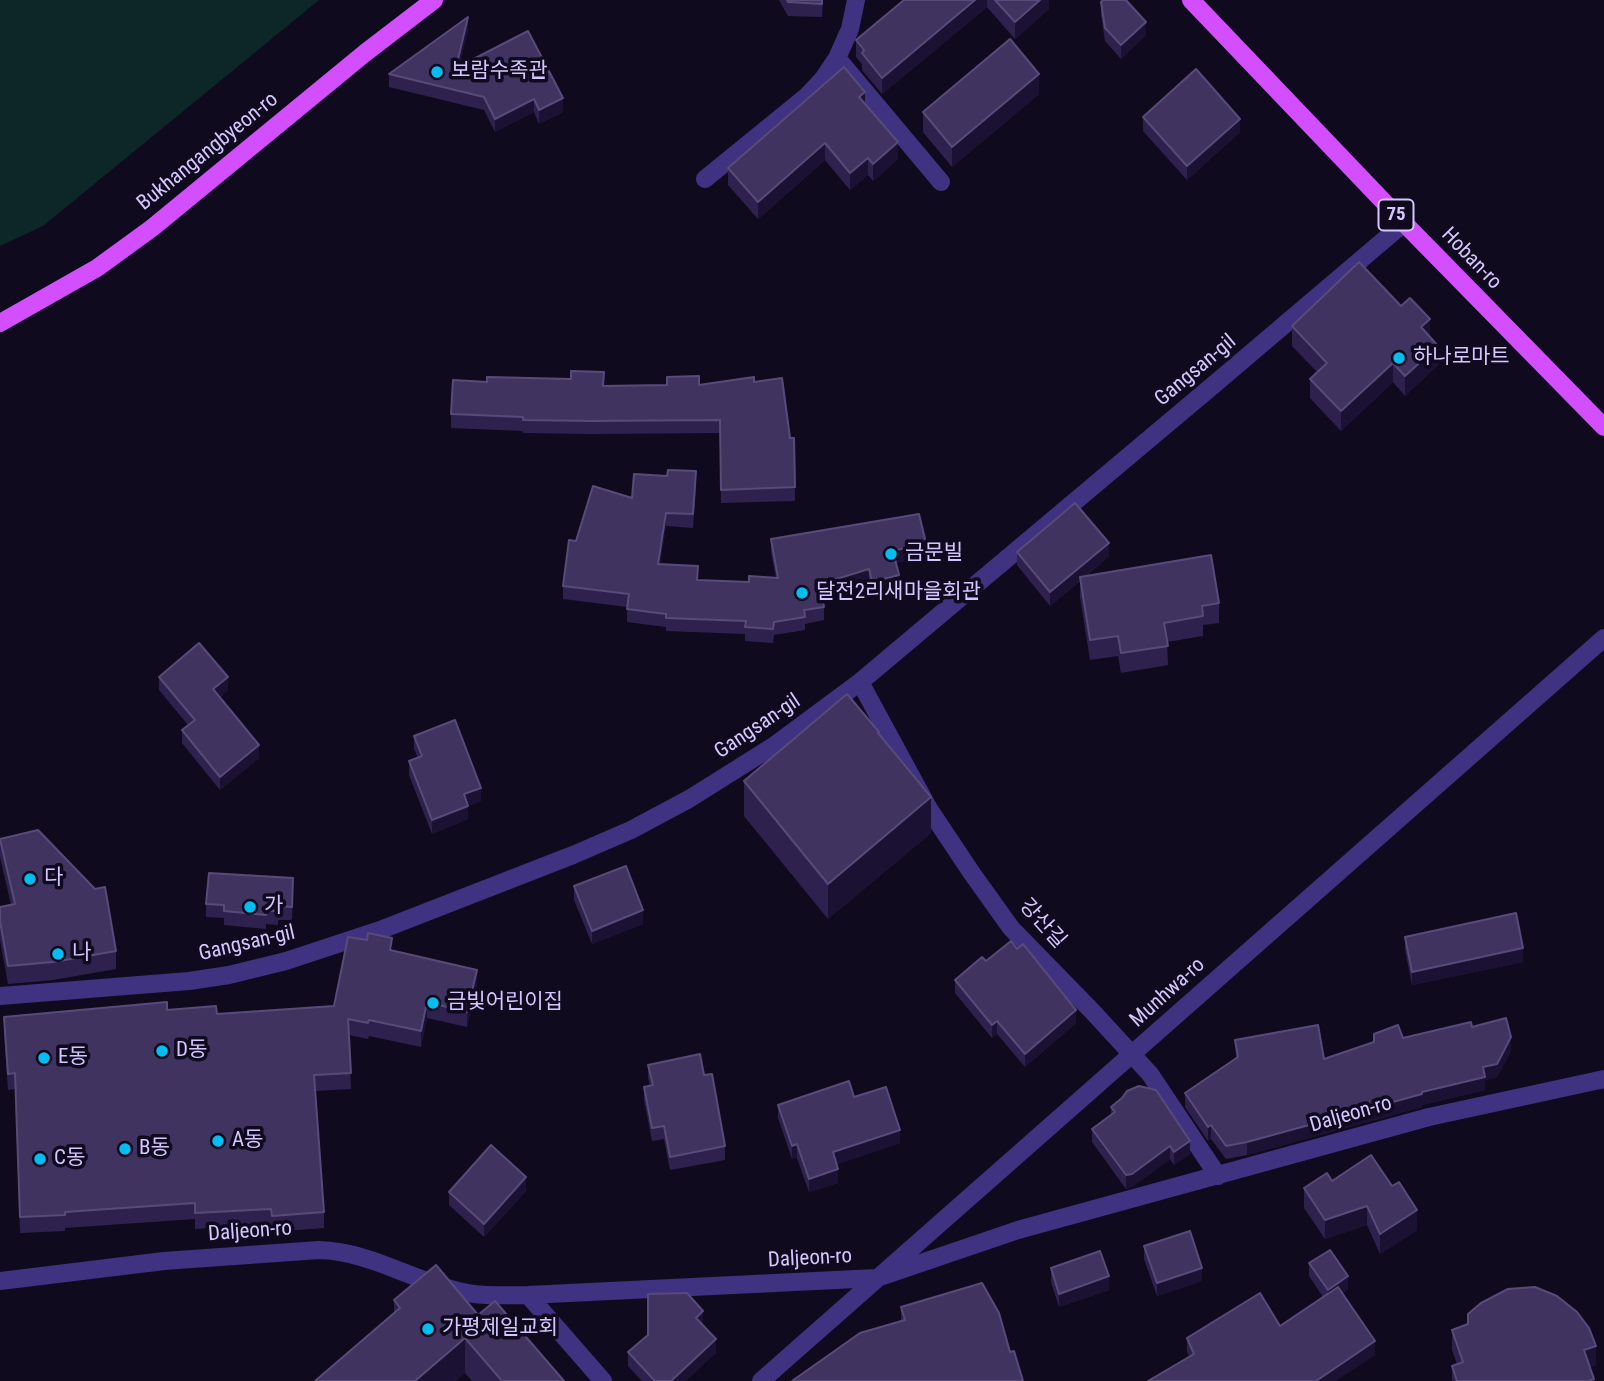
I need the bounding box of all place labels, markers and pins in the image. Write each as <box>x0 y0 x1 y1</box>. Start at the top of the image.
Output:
place label: 보람수족관 <box>451 59 548 85</box>
marker: 보람수족관 <box>429 64 445 80</box>
place label: 하나로마트 <box>1413 345 1510 371</box>
marker: 하나로마트 <box>1391 350 1407 366</box>
place label: 금문빌 <box>905 541 963 567</box>
marker: 금문빌 <box>883 546 899 562</box>
place label: 달전2리새마을회관 <box>816 580 981 606</box>
marker: 달전2리새마을회관 <box>794 585 810 601</box>
place label: 다 <box>44 866 63 892</box>
marker: 다 <box>22 871 38 887</box>
place label: 가 <box>264 894 283 920</box>
marker: 가 <box>242 899 258 915</box>
place label: 나 <box>72 941 91 967</box>
marker: 나 <box>50 946 66 962</box>
place label: 금빛어린이집 <box>447 990 563 1016</box>
marker: 금빛어린이집 <box>425 995 441 1011</box>
place label: D동 <box>176 1038 207 1064</box>
marker: D동 <box>154 1043 170 1059</box>
place label: E동 <box>58 1045 88 1071</box>
marker: E동 <box>36 1050 52 1066</box>
place label: A동 <box>232 1128 263 1154</box>
marker: A동 <box>210 1133 226 1149</box>
place label: B동 <box>139 1136 170 1162</box>
marker: B동 <box>117 1141 133 1157</box>
place label: C동 <box>54 1146 85 1172</box>
marker: C동 <box>32 1151 48 1167</box>
place label: 가평제일교회 <box>442 1316 558 1342</box>
marker: 가평제일교회 <box>420 1321 436 1337</box>

